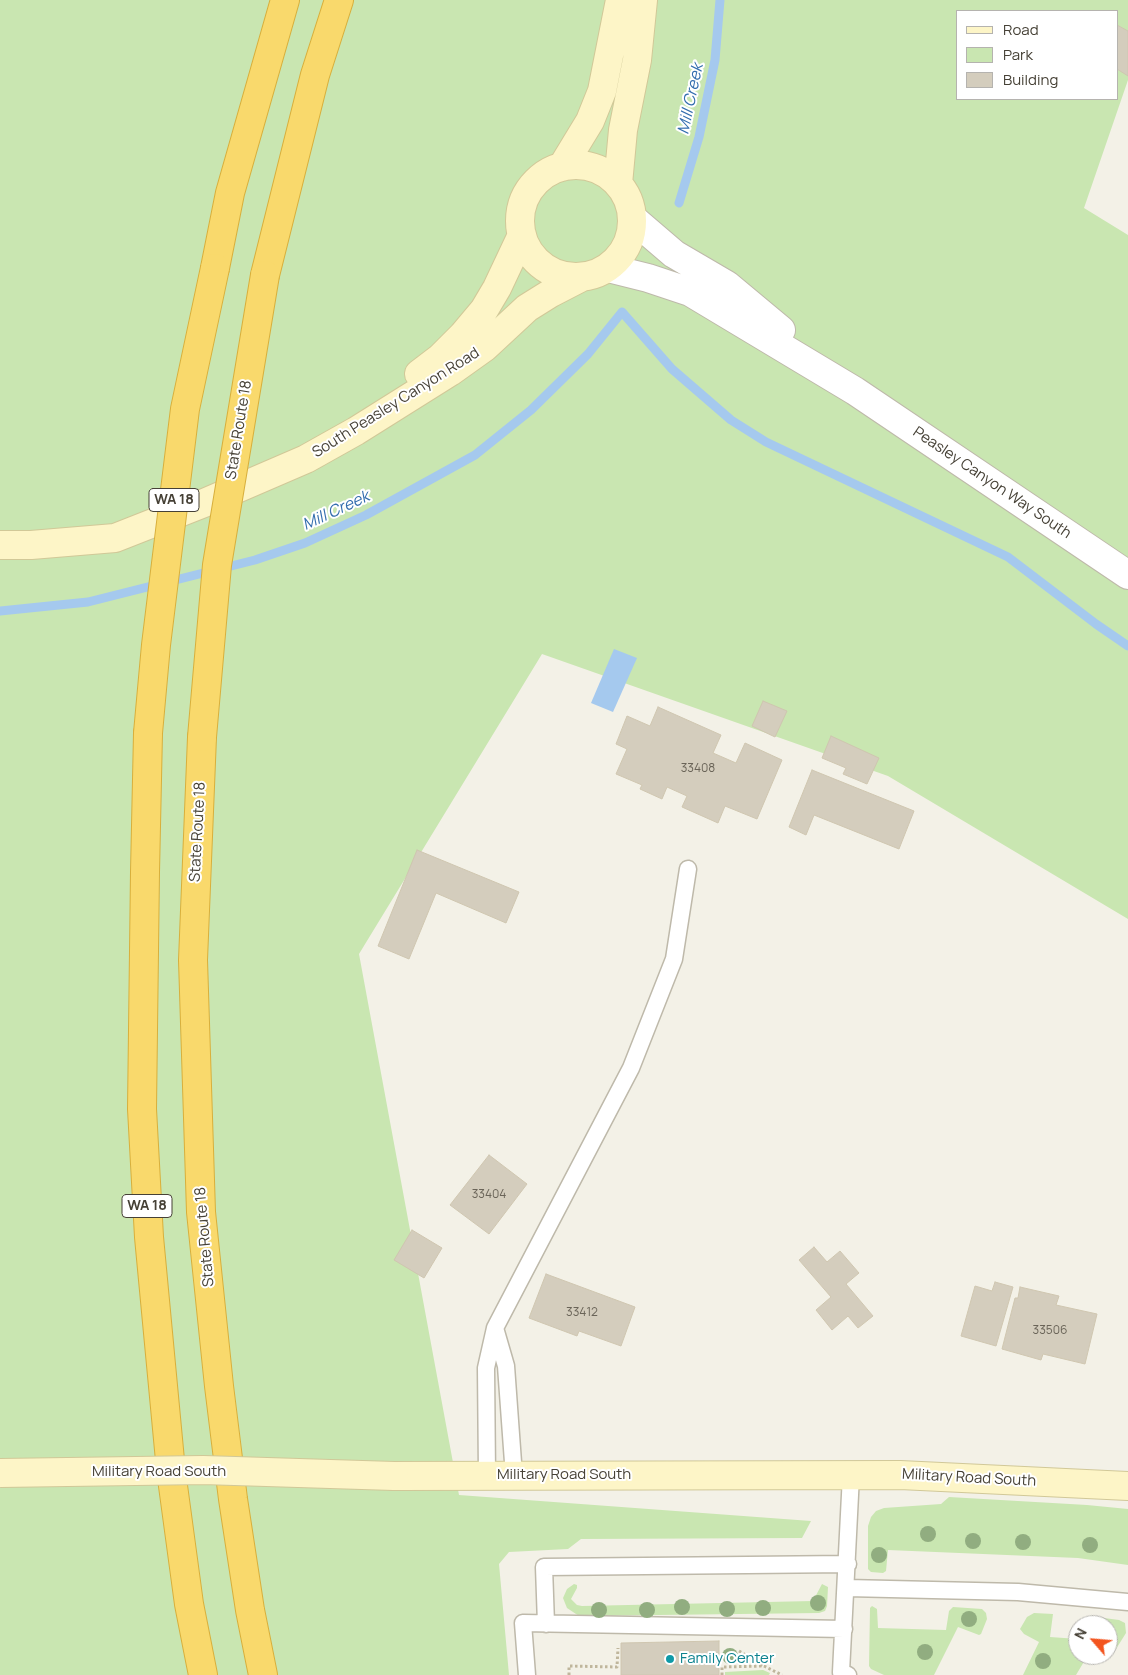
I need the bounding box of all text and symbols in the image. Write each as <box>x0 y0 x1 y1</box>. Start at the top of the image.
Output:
legend <box>956 10 1118 100</box>
text: Road <box>1003 19 1039 40</box>
text: Park <box>1003 44 1033 65</box>
water label: Mill Creek <box>674 62 708 136</box>
text: Building <box>1003 69 1058 90</box>
street label: South Peasley Canyon Road <box>309 344 483 462</box>
street label: State Route 18 <box>222 379 256 481</box>
street label: Peasley Canyon Way South <box>909 423 1075 543</box>
water label: Mill Creek <box>300 487 372 535</box>
road number: WA 18 <box>149 488 199 512</box>
house number: 33408 <box>681 762 715 776</box>
street label: State Route 18 <box>186 781 210 883</box>
street label: State Route 18 <box>192 1186 218 1288</box>
house number: 33404 <box>472 1188 506 1202</box>
road number: WA 18 <box>122 1194 172 1218</box>
house number: 33412 <box>566 1306 598 1320</box>
house number: 33506 <box>1033 1324 1067 1338</box>
street label: Military Road South <box>92 1463 226 1481</box>
street label: Military Road South <box>497 1466 631 1484</box>
street label: Military Road South <box>902 1466 1036 1490</box>
north arrow <box>1068 1615 1118 1665</box>
text: N <box>1069 1625 1091 1642</box>
place label: Family Center <box>680 1650 774 1668</box>
marker: Family Center <box>664 1653 676 1665</box>

